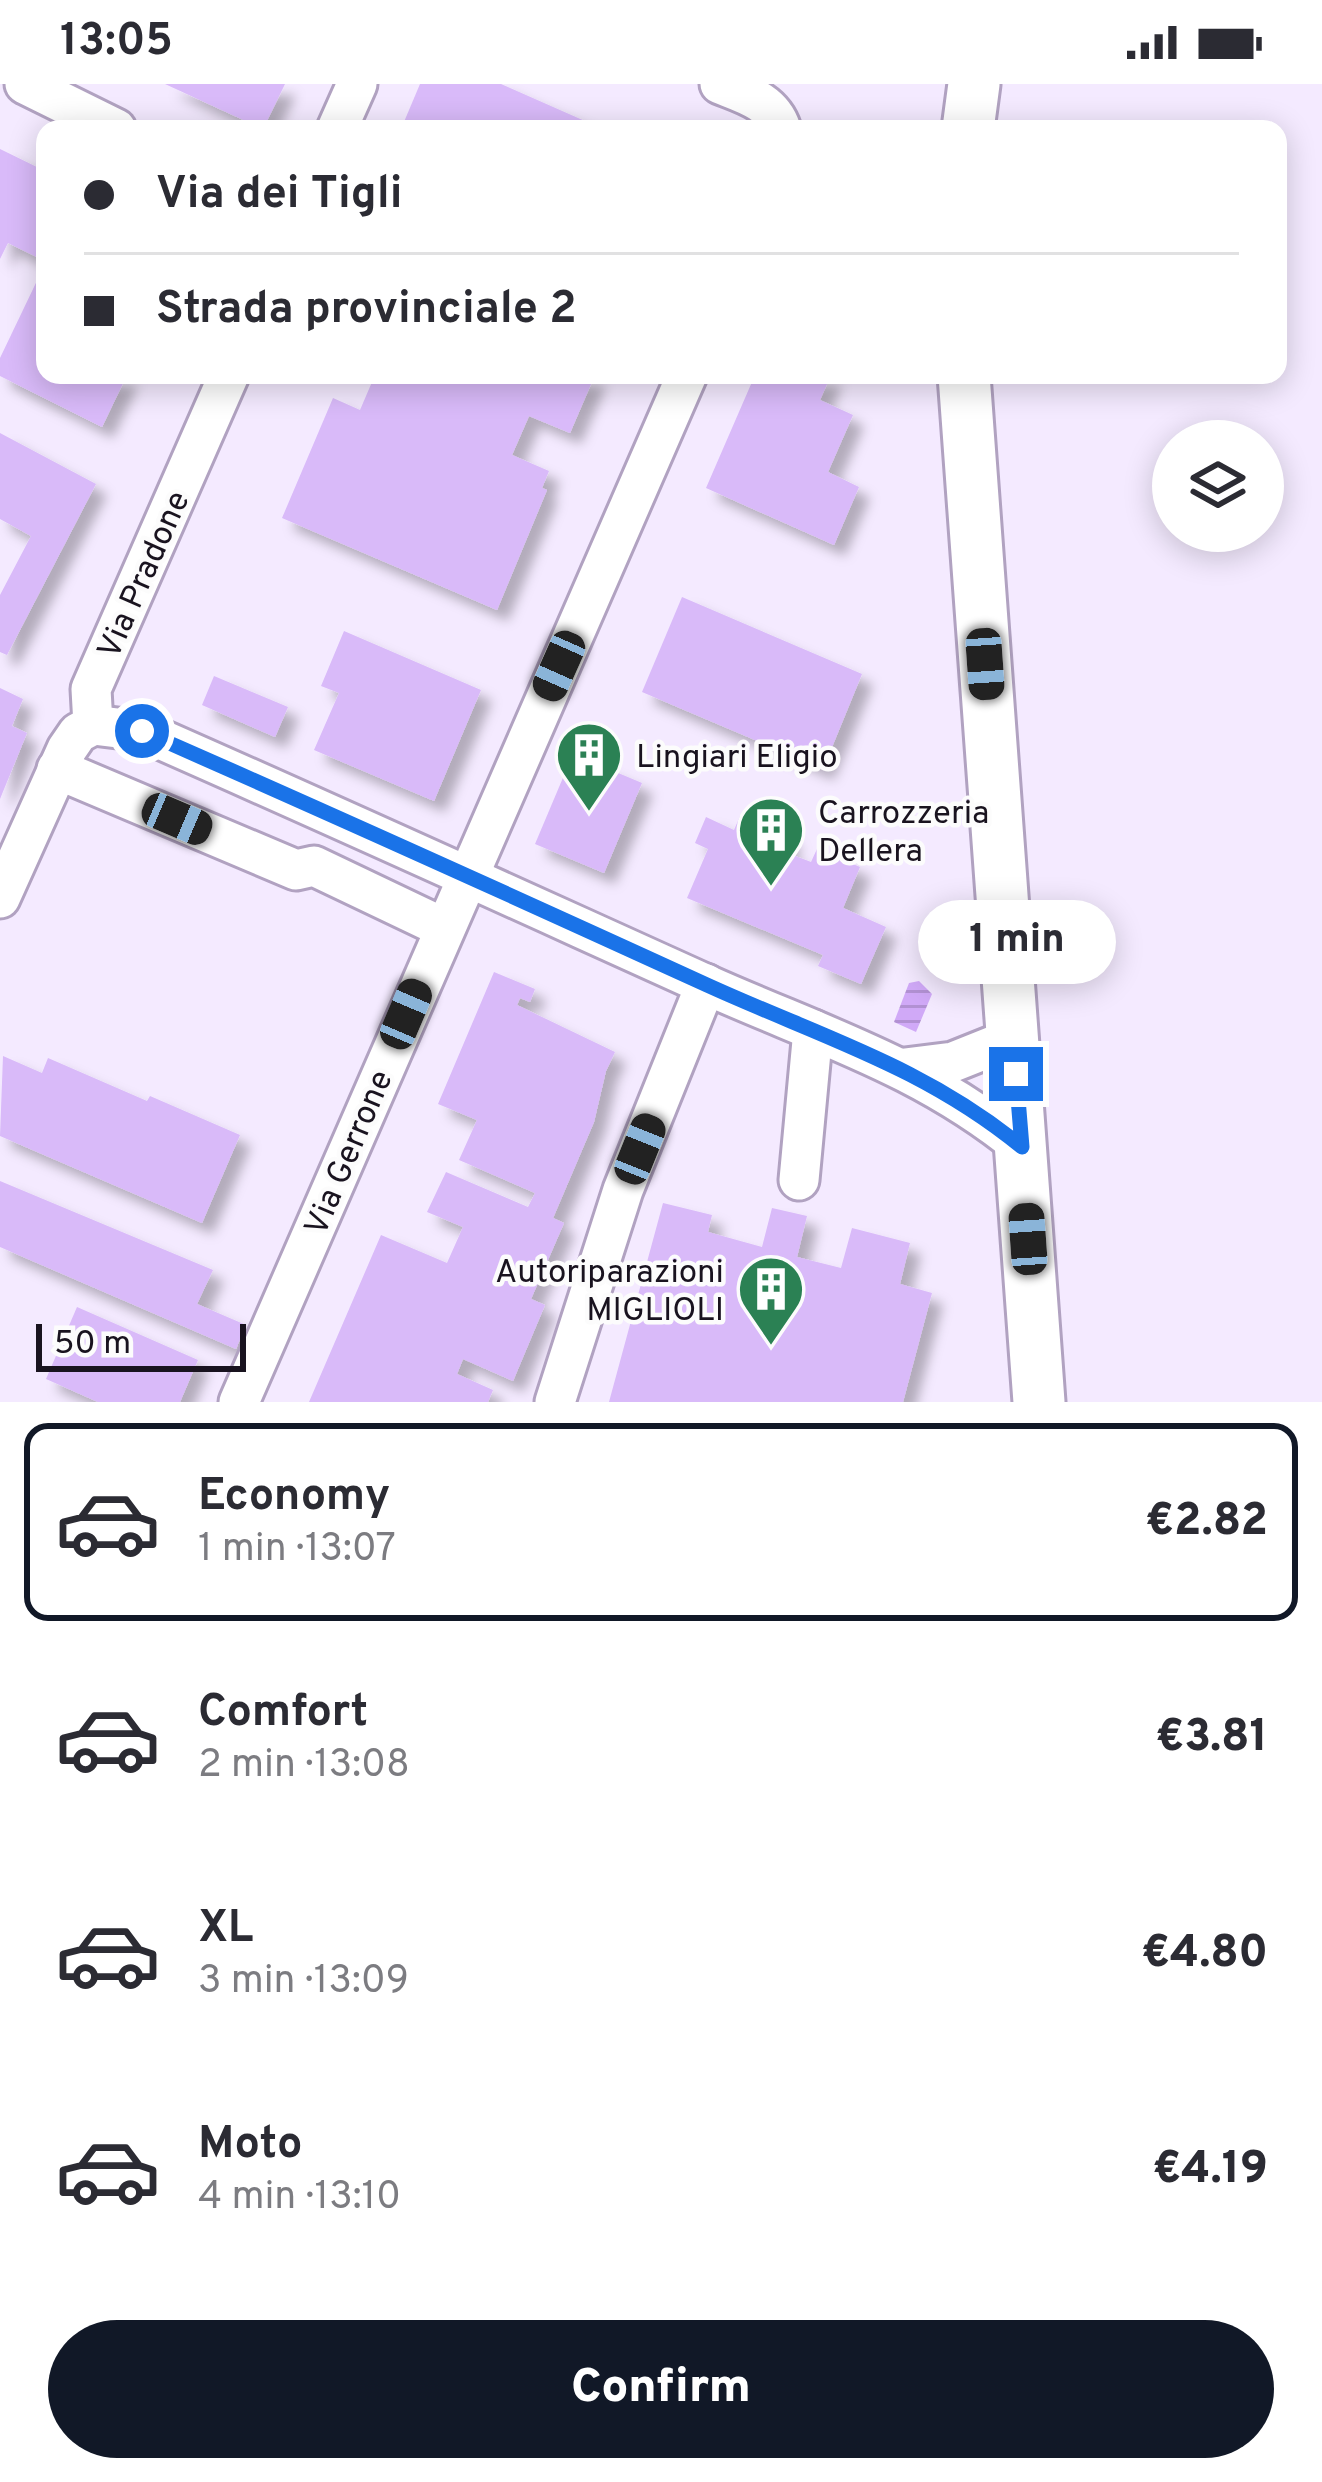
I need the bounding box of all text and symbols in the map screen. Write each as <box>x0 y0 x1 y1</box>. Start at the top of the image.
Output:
text: 13:05 <box>60 14 173 71</box>
text: Via dei Tigli <box>156 167 403 224</box>
text: Strada provinciale 2 <box>156 282 577 339</box>
map controls <box>1152 420 1284 552</box>
button: layers <box>1152 420 1284 552</box>
street label: Via Pradone <box>90 485 201 666</box>
car <box>528 626 590 706</box>
car <box>965 627 1005 701</box>
route start <box>115 704 169 758</box>
building icon: Lingiari Eligio <box>554 720 624 814</box>
place label: Lingiari Eligio <box>636 738 838 780</box>
car <box>137 788 217 850</box>
place label: Carrozzeria Dellera <box>818 794 989 874</box>
building icon: Carrozzeria Dellera <box>736 795 806 889</box>
callout: 1 min <box>917 900 1115 984</box>
text: 1 min <box>969 917 1065 966</box>
car <box>375 974 437 1054</box>
route end <box>989 1047 1043 1101</box>
street label: Via Gerrone <box>297 1065 404 1243</box>
car <box>610 1109 670 1189</box>
car <box>1008 1202 1048 1276</box>
place label: Autoriparazioni MIGLIOLI <box>495 1253 724 1333</box>
building icon: Autoriparazioni MIGLIOLI <box>736 1254 806 1348</box>
scale bar <box>36 1318 246 1371</box>
text: 50 m <box>54 1324 131 1366</box>
icon: car <box>54 1468 162 1576</box>
text: Economy <box>198 1469 390 1526</box>
text: €2.82 <box>1145 1494 1268 1551</box>
text: 1 min · 13:07 <box>198 1526 396 1575</box>
icon: car <box>54 1684 162 1792</box>
text: Comfort <box>198 1685 368 1742</box>
text: €3.81 <box>1155 1710 1268 1767</box>
text: 2 min · 13:08 <box>198 1742 410 1791</box>
icon: car <box>54 1900 162 2008</box>
text: XL <box>198 1901 253 1958</box>
text: €4.80 <box>1141 1926 1268 1983</box>
text: 3 min · 13:09 <box>198 1958 409 2007</box>
icon: car <box>54 2116 162 2224</box>
text: Moto <box>198 2117 302 2174</box>
text: €4.19 <box>1153 2142 1268 2199</box>
text: 4 min · 13:10 <box>198 2174 401 2223</box>
button: Confirm <box>48 2320 1274 2458</box>

